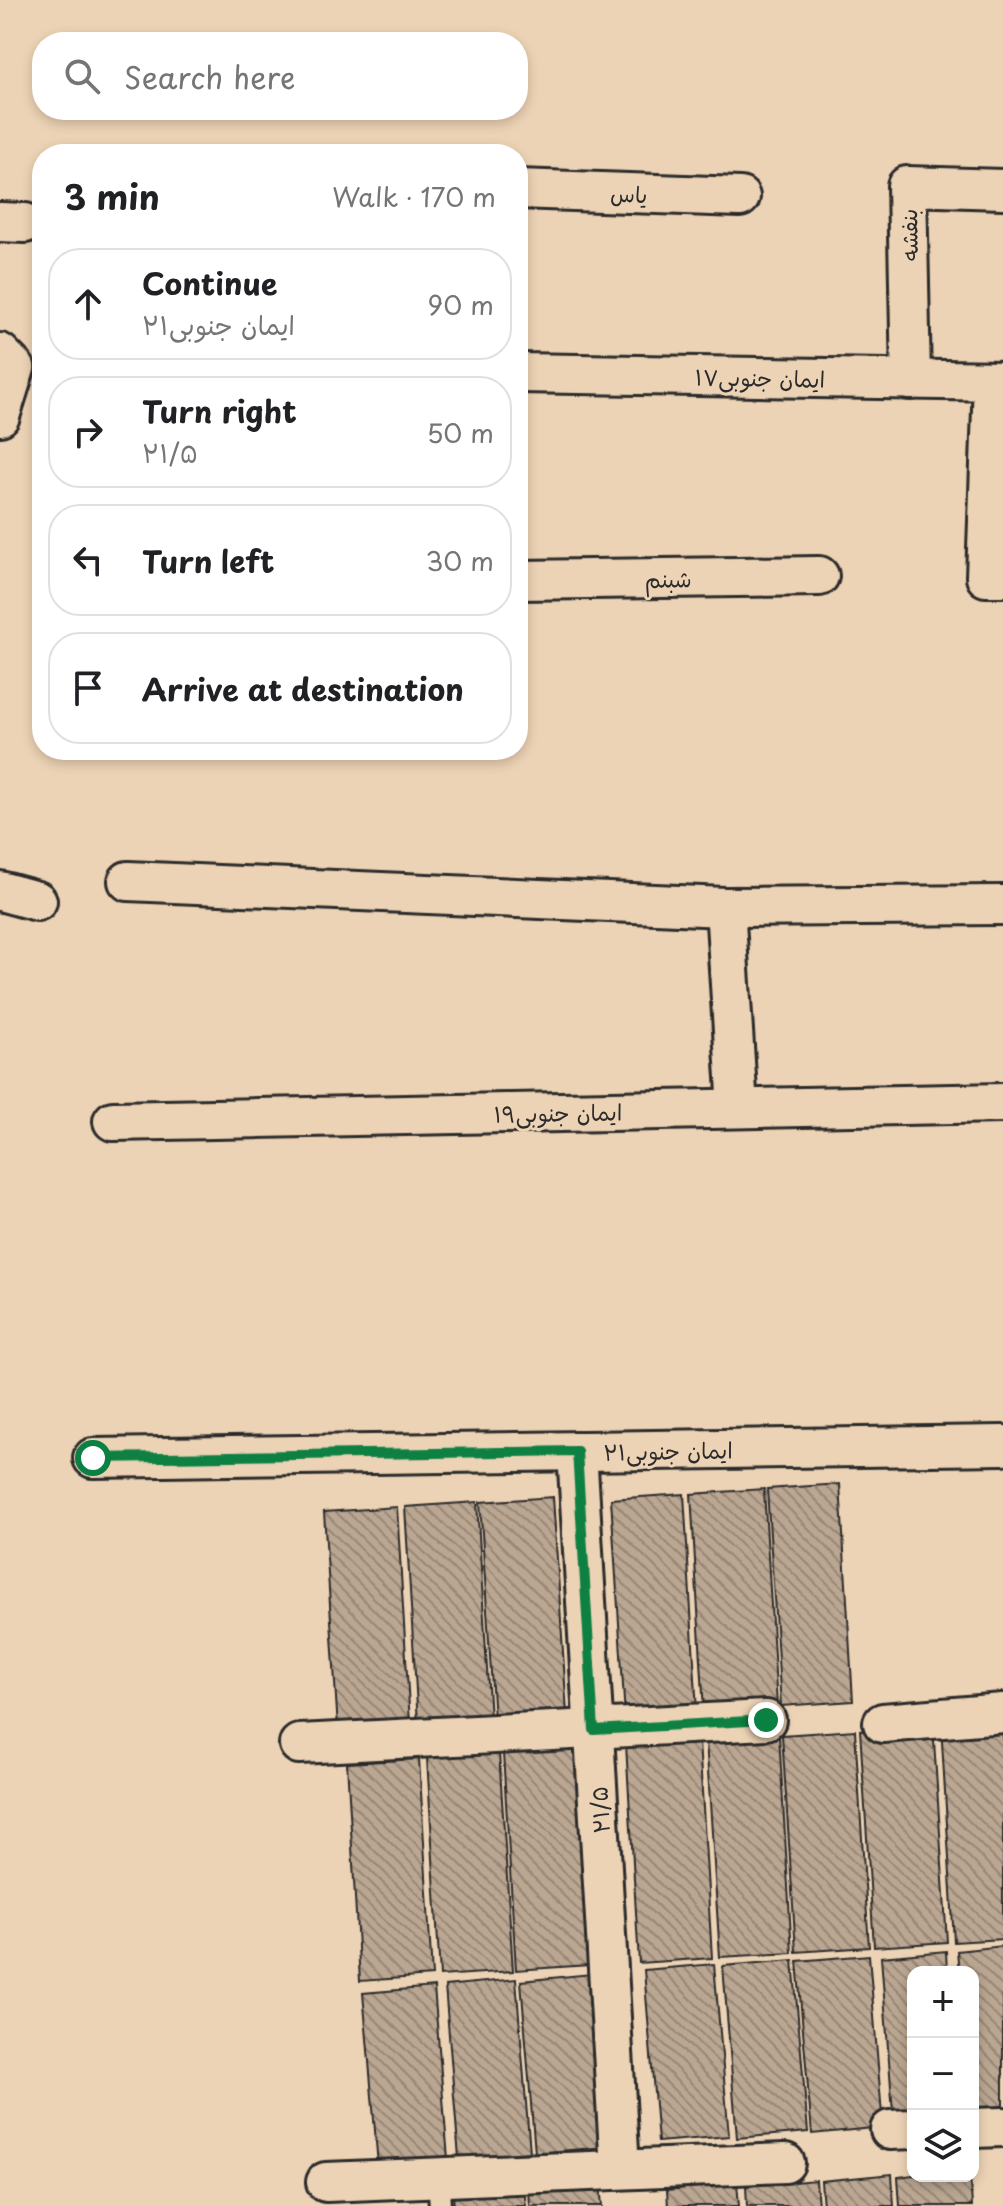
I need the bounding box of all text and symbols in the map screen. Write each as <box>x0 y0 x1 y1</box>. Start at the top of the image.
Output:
search box <box>32 32 528 120</box>
icon: search <box>60 54 104 98</box>
text: Search here <box>124 54 296 99</box>
text: 3 min <box>64 170 160 222</box>
street label: یاس <box>610 176 648 210</box>
text: Walk · 170 m <box>332 177 496 216</box>
street label: بنفشه <box>891 208 925 262</box>
text: Continue <box>142 260 277 305</box>
icon: ahead <box>66 282 110 326</box>
text: 90 m <box>427 285 494 324</box>
text: ایمان جنوبی۲۱ <box>142 305 295 344</box>
street label: ایمان جنوبی۱۷ <box>695 359 825 395</box>
text: Turn right <box>142 388 297 433</box>
icon: right <box>66 410 110 454</box>
text: 50 m <box>427 413 494 452</box>
text: ۲۱/۵ <box>142 433 198 472</box>
icon: left <box>66 538 110 582</box>
text: Turn left <box>142 538 274 583</box>
text: 30 m <box>426 541 494 580</box>
street label: شبنم <box>644 561 692 597</box>
icon: arrive <box>66 666 110 710</box>
text: Arrive at destination <box>142 666 464 711</box>
street label: ایمان جنوبی۱۹ <box>494 1094 622 1130</box>
street label: ایمان جنوبی۲۱ <box>603 1432 733 1468</box>
route start <box>75 1440 111 1476</box>
route end <box>748 1702 784 1738</box>
street label: ۲۱/۵ <box>581 1786 617 1834</box>
map controls <box>907 1966 979 2182</box>
button: + <box>907 1966 979 2038</box>
button: − <box>907 2038 979 2110</box>
button: layers <box>907 2110 979 2182</box>

